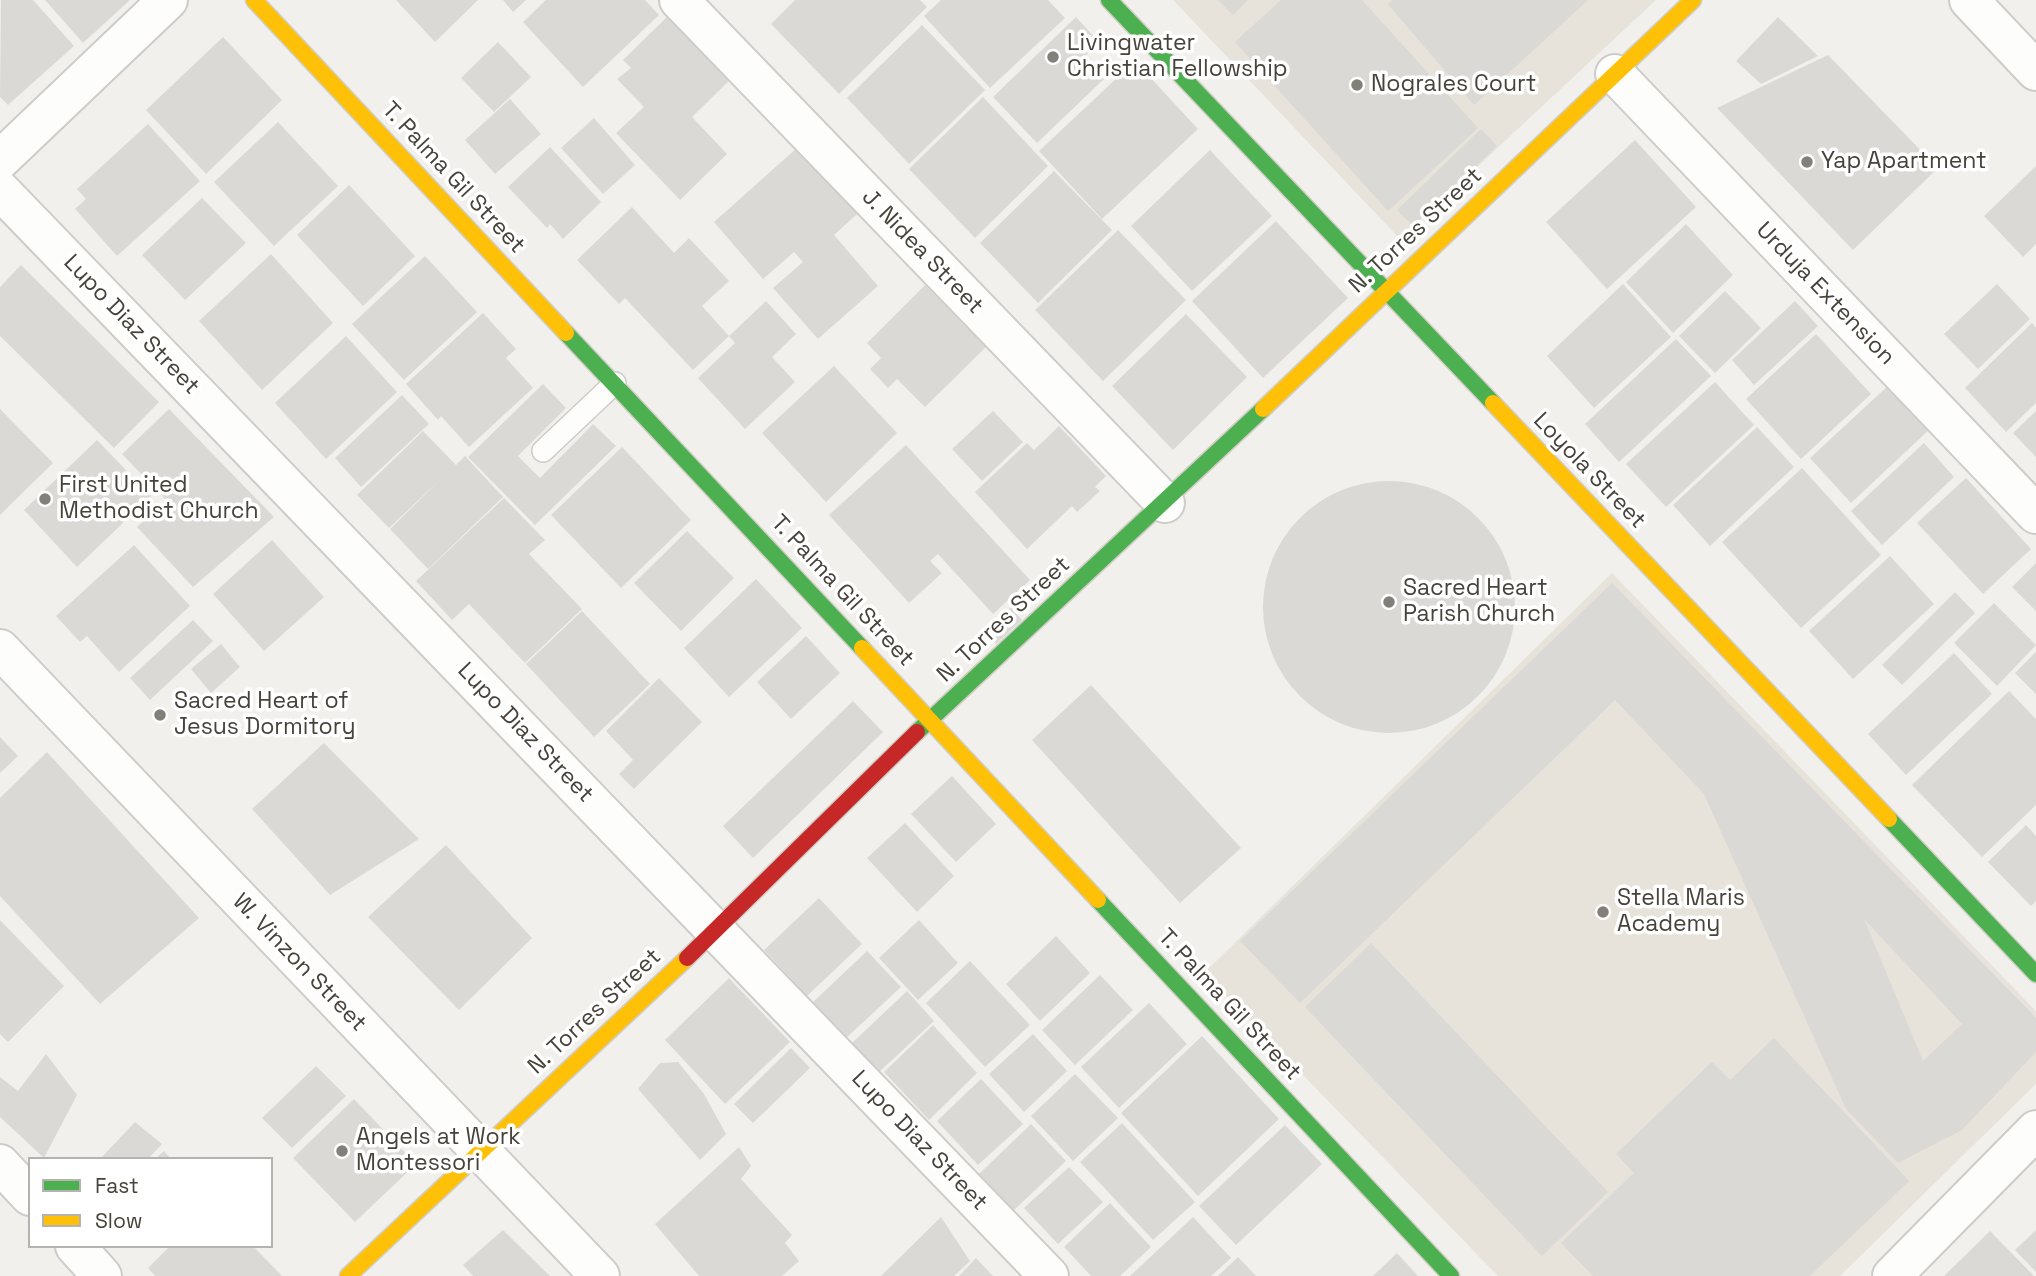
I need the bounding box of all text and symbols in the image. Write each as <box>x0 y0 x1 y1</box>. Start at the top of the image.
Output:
place label: Livingwater Christian Fellowship <box>1067 30 1288 84</box>
marker: Livingwater Christian Fellowship <box>1045 49 1061 65</box>
place label: Nograles Court <box>1371 71 1536 99</box>
marker: Nograles Court <box>1349 77 1365 93</box>
street label: T. Palma Gil Street <box>376 97 530 259</box>
place label: Yap Apartment <box>1821 148 1987 176</box>
marker: Yap Apartment <box>1799 154 1815 170</box>
street label: N. Torres Street <box>1344 162 1488 300</box>
street label: J. Nidea Street <box>855 184 989 320</box>
street label: Urduja Extension <box>1750 217 1900 371</box>
street label: Lupo Diaz Street <box>57 249 205 401</box>
street label: Loyola Street <box>1527 407 1651 535</box>
place label: First United Methodist Church <box>59 472 259 526</box>
marker: First United Methodist Church <box>37 491 53 507</box>
street label: T. Palma Gil Street <box>765 510 919 672</box>
street label: N. Torres Street <box>932 551 1076 689</box>
place label: Sacred Heart Parish Church <box>1403 575 1555 629</box>
marker: Sacred Heart Parish Church <box>1381 594 1397 610</box>
street label: Lupo Diaz Street <box>451 657 599 809</box>
place label: Sacred Heart of Jesus Dormitory <box>174 688 356 742</box>
marker: Sacred Heart of Jesus Dormitory <box>152 707 168 723</box>
place label: Stella Maris Academy <box>1617 885 1745 939</box>
street label: W. Vinzon Street <box>226 888 372 1038</box>
marker: Stella Maris Academy <box>1595 904 1611 920</box>
street label: T. Palma Gil Street <box>1152 924 1306 1086</box>
street label: N. Torres Street <box>523 943 667 1081</box>
street label: Lupo Diaz Street <box>845 1065 993 1217</box>
place label: Angels at Work Montessori <box>356 1124 521 1178</box>
marker: Angels at Work Montessori <box>334 1143 350 1159</box>
legend <box>28 1157 273 1248</box>
text: Fast <box>95 1172 139 1199</box>
text: Slow <box>95 1207 143 1234</box>

